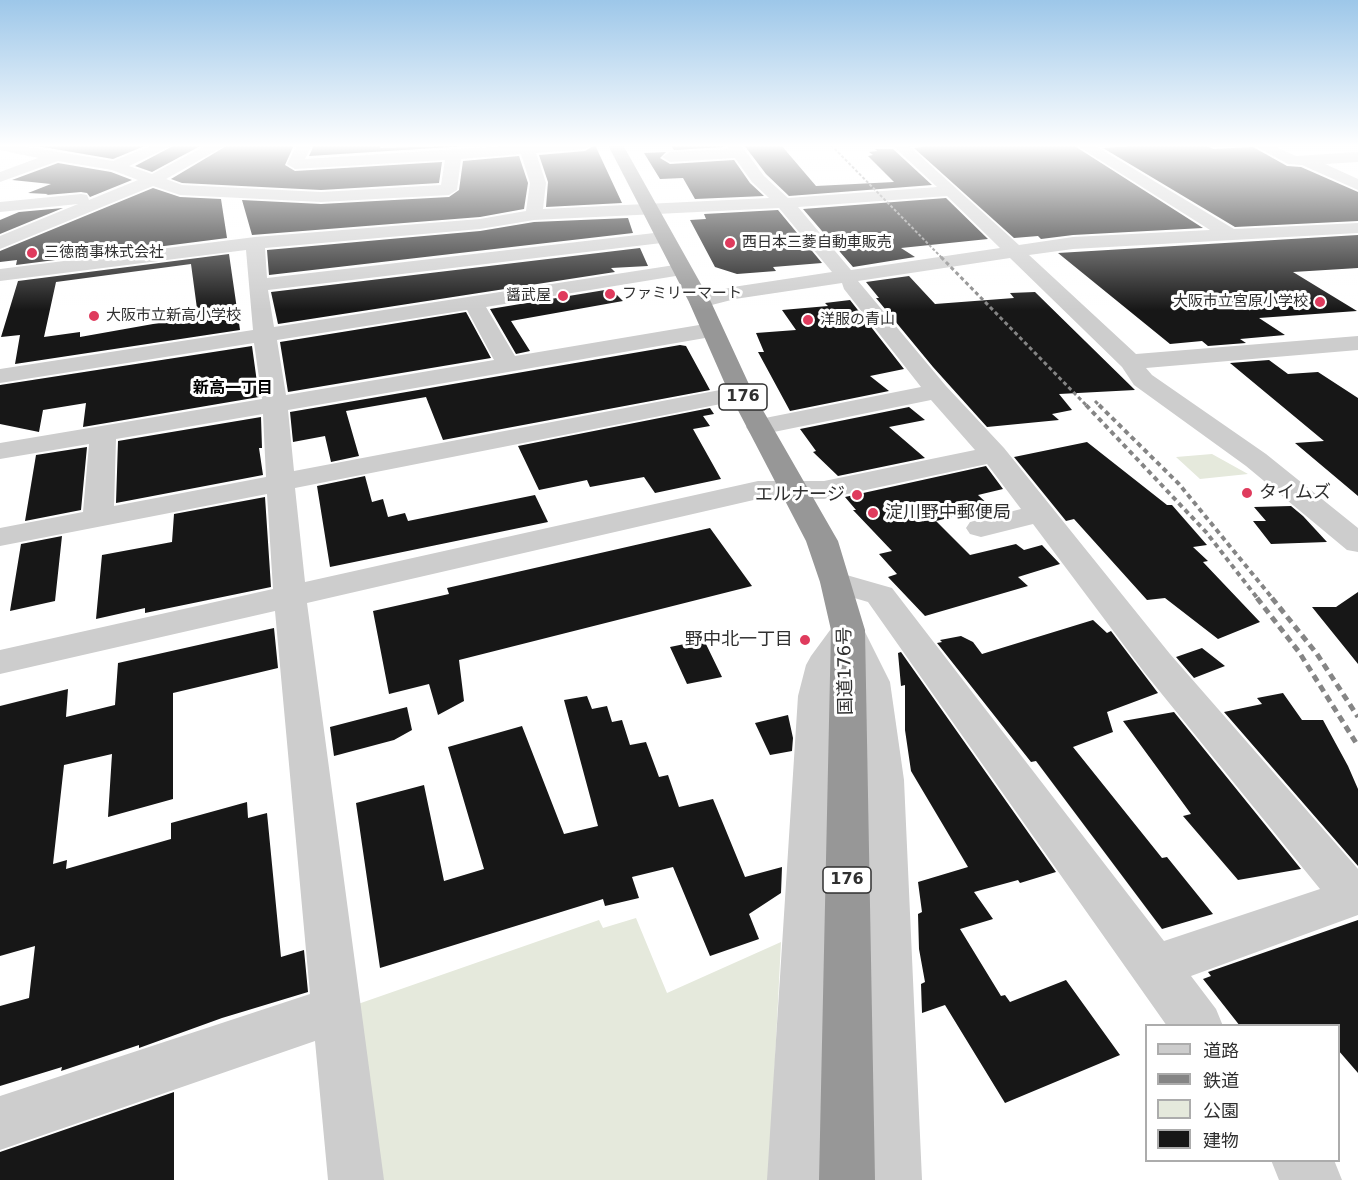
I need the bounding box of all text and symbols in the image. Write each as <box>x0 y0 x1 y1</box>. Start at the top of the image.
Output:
place label: 西日本三菱自動車販売 <box>742 234 892 252</box>
marker: 西日本三菱自動車販売 <box>723 236 737 250</box>
place label: 三徳商事株式会社 <box>44 244 164 262</box>
marker: 三徳商事株式会社 <box>25 246 39 260</box>
place label: ファミリーマート <box>622 285 742 303</box>
place label: 醤武屋 <box>506 287 551 305</box>
marker: ファミリーマート <box>603 287 617 301</box>
marker: 醤武屋 <box>556 289 570 303</box>
place label: 大阪市立宮原小学校 <box>1173 293 1308 311</box>
marker: 大阪市立宮原小学校 <box>1313 295 1327 309</box>
place label: 大阪市立新高小学校 <box>106 307 241 325</box>
marker: 大阪市立新高小学校 <box>87 309 101 323</box>
place label: 洋服の青山 <box>820 311 895 329</box>
marker: 洋服の青山 <box>801 313 815 327</box>
district label: 新高一丁目 <box>193 379 273 399</box>
road number: 176 <box>719 384 767 410</box>
place label: タイムズ <box>1259 482 1331 504</box>
place label: エルナージ <box>755 484 845 506</box>
marker: タイムズ <box>1240 486 1254 500</box>
marker: エルナージ <box>850 488 864 502</box>
place label: 淀川野中郵便局 <box>885 502 1011 524</box>
marker: 淀川野中郵便局 <box>866 506 880 520</box>
street label: 国道176号 <box>834 627 858 715</box>
place label: 野中北一丁目 <box>685 629 793 651</box>
marker: 野中北一丁目 <box>798 633 812 647</box>
road number: 176 <box>823 867 871 893</box>
legend <box>1145 1024 1340 1162</box>
text: 道路 <box>1203 1040 1239 1061</box>
text: 鉄道 <box>1203 1070 1239 1091</box>
text: 公園 <box>1203 1100 1239 1121</box>
text: 建物 <box>1203 1130 1239 1151</box>

